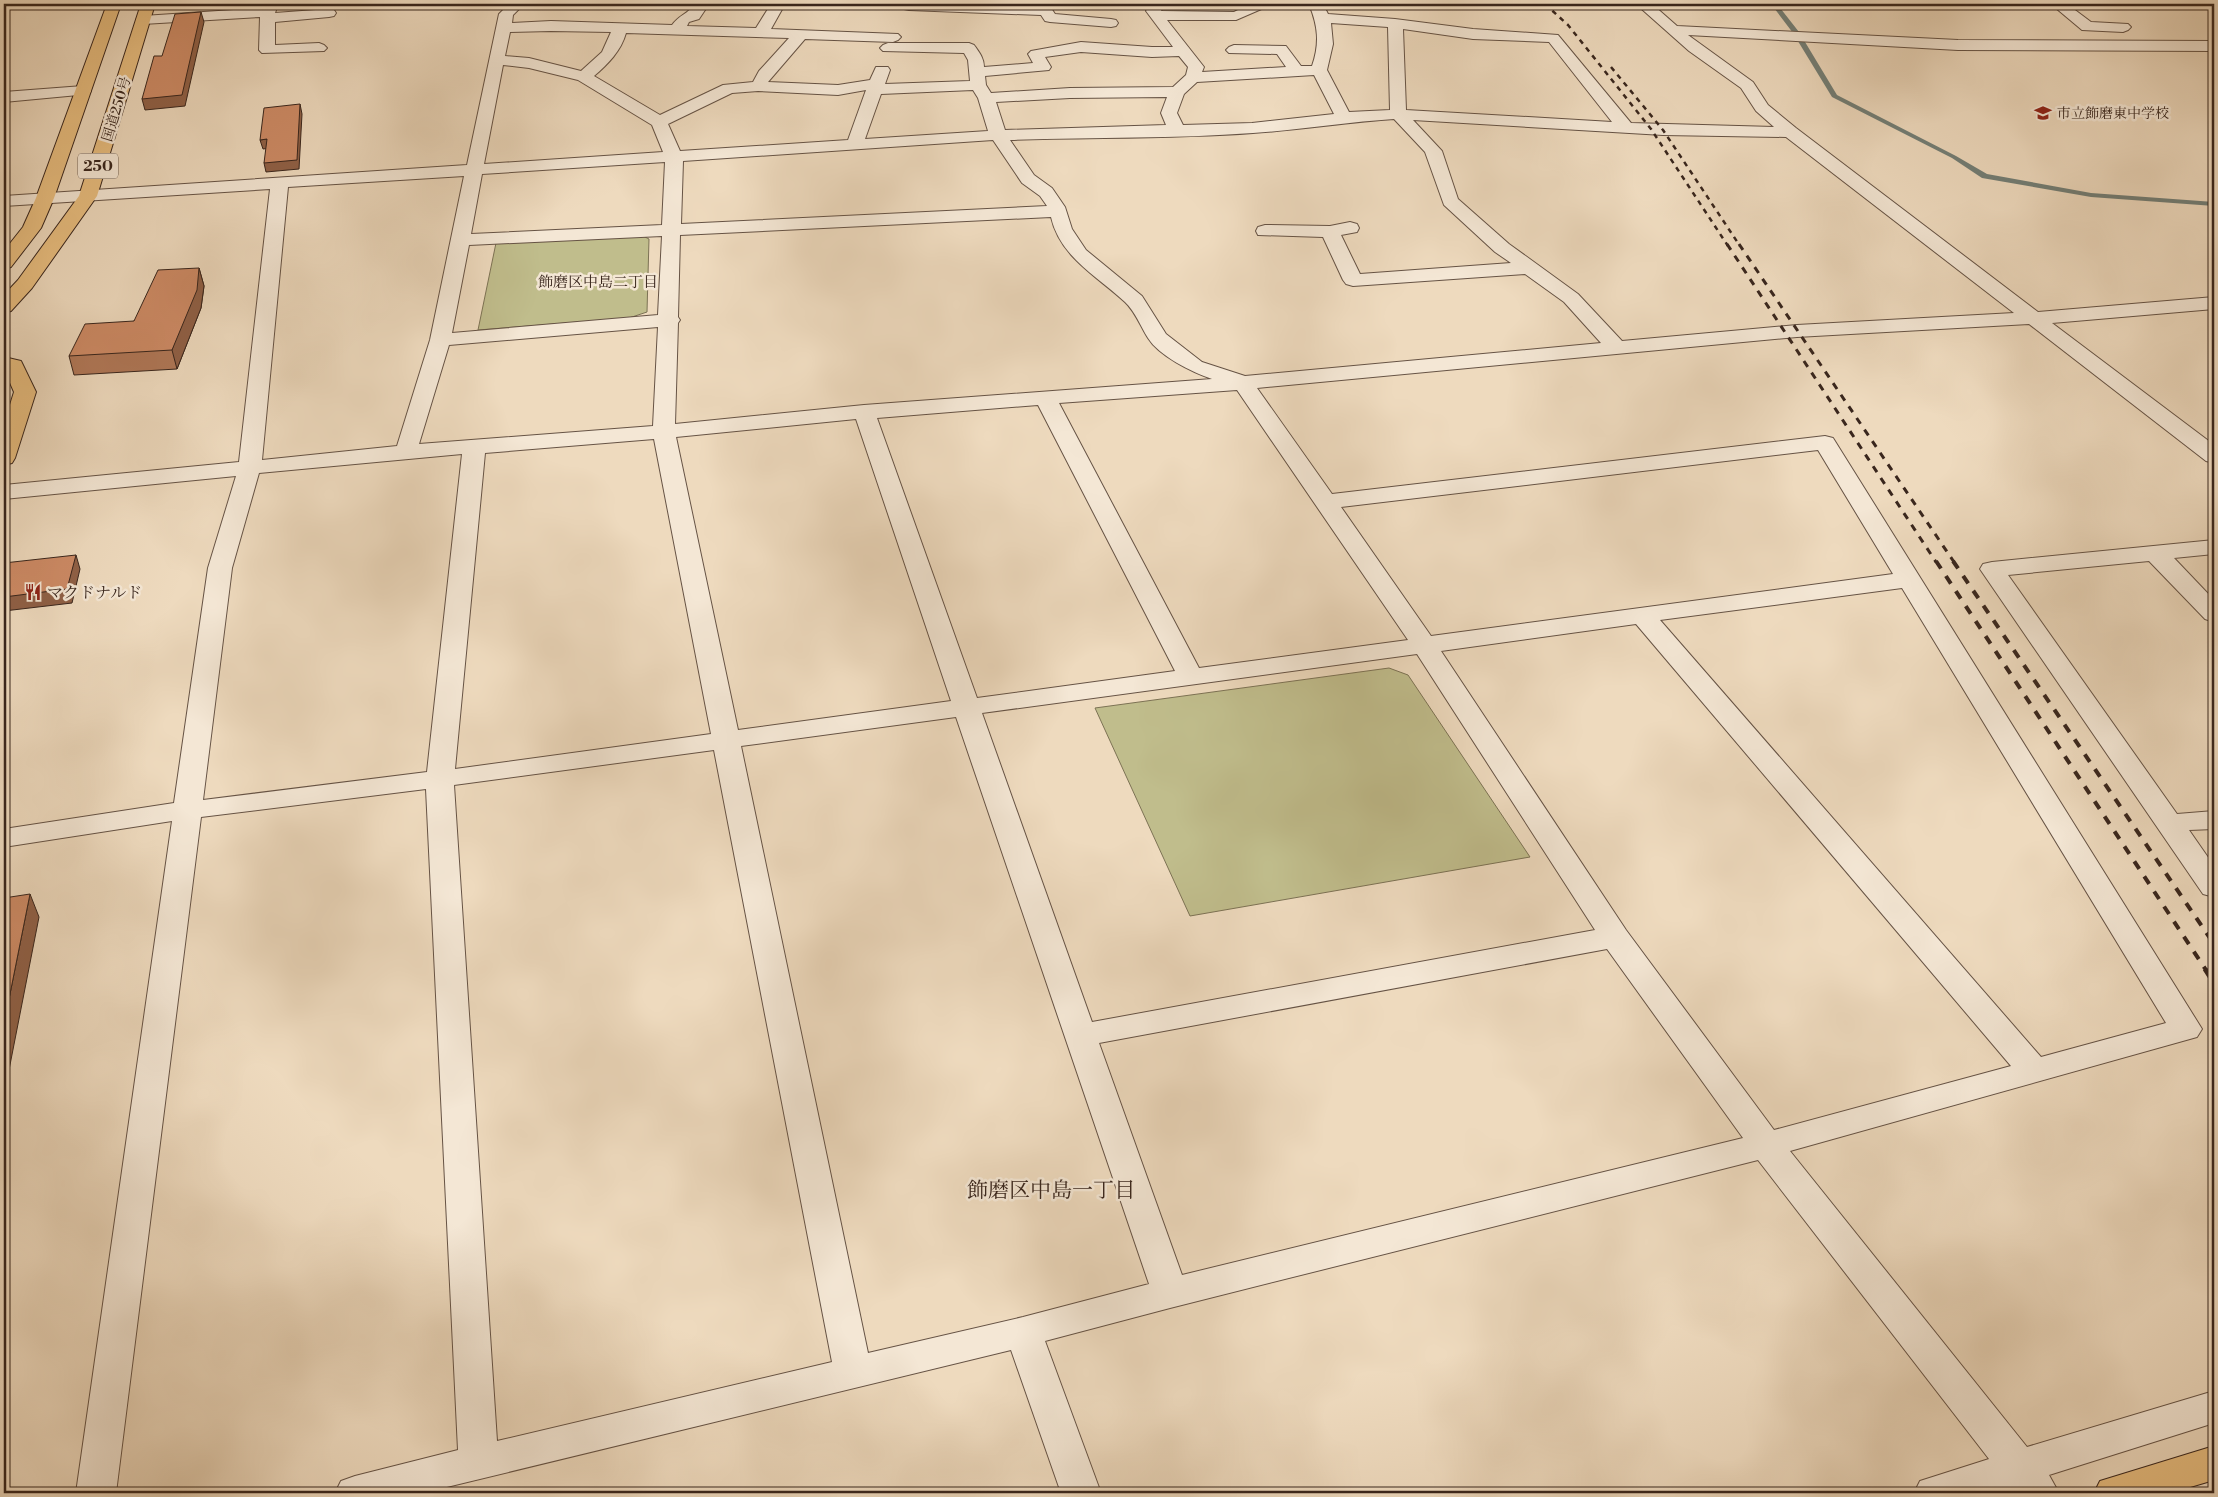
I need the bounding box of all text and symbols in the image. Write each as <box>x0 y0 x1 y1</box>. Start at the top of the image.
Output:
street label: 国道250号 <box>99 75 135 144</box>
school or university icon: 市立飾磨東中学校 <box>2033 103 2053 123</box>
place label: 市立飾磨東中学校 <box>2057 105 2169 123</box>
road number: 250 <box>78 154 118 178</box>
district label: 飾磨区中島二丁目 <box>538 273 658 292</box>
restaurant icon: マクドナルド <box>23 582 43 602</box>
place label: マクドナルド <box>47 583 142 603</box>
district label: 飾磨区中島一丁目 <box>967 1178 1135 1204</box>

